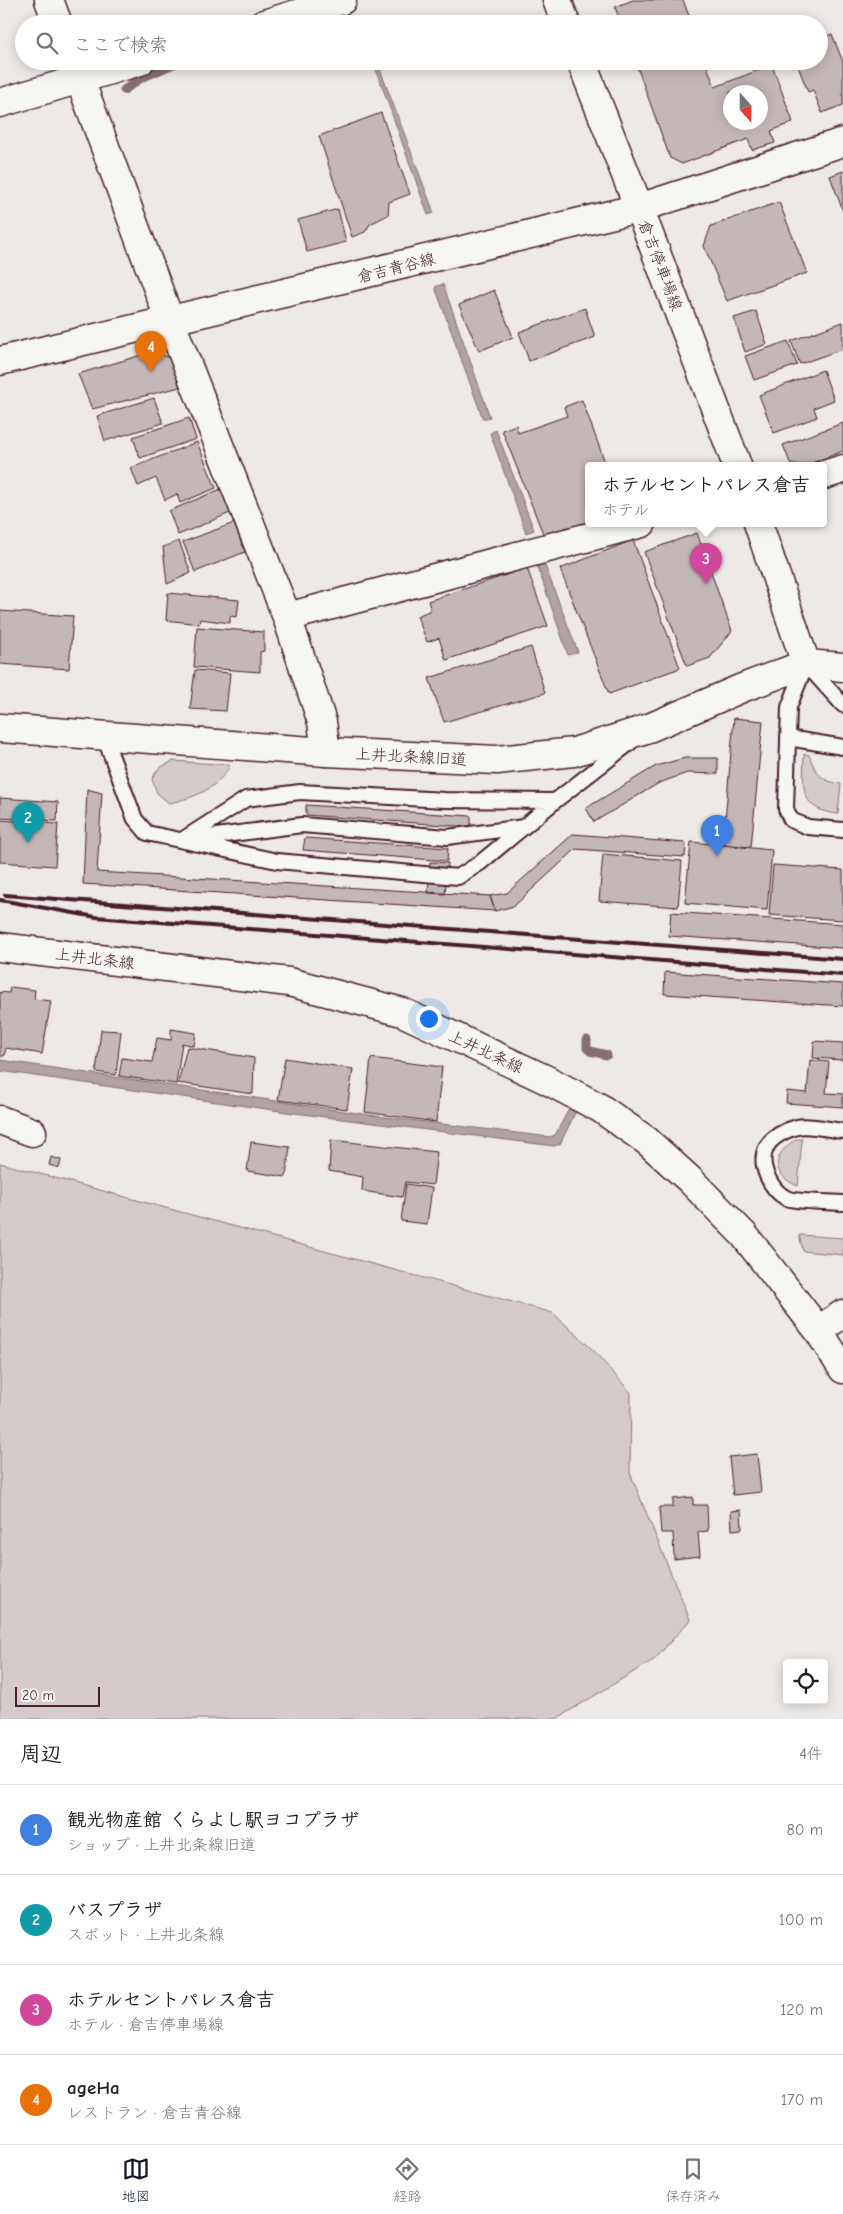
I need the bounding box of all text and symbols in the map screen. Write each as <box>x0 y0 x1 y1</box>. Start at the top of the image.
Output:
search box <box>15 15 828 70</box>
icon: search <box>33 29 61 57</box>
text: ここで検索 <box>73 34 168 56</box>
north arrow <box>723 85 768 130</box>
street label: 倉吉停車場線 <box>634 217 686 313</box>
street label: 倉吉青谷線 <box>355 250 437 286</box>
pin: 4 <box>135 331 167 372</box>
popup <box>585 462 827 527</box>
text: ホテルセントパレス倉吉 <box>602 474 810 496</box>
text: ホテル <box>602 501 649 519</box>
pin: 3 <box>690 543 722 584</box>
street label: 上井北条線旧道 <box>355 745 467 769</box>
pin: 2 <box>12 802 44 843</box>
pin: 1 <box>701 815 733 856</box>
street label: 上井北条線 <box>54 945 136 973</box>
your location <box>416 1006 442 1032</box>
street label: 上井北条線 <box>446 1027 526 1077</box>
map controls <box>783 1659 828 1704</box>
button: locate <box>783 1659 828 1704</box>
scale bar <box>15 1684 100 1707</box>
text: 20 m <box>22 1687 54 1704</box>
text: 周辺 <box>20 1742 62 1766</box>
text: 4件 <box>799 1745 823 1763</box>
text: 観光物産館 くらよし駅ヨコプラザ <box>67 1809 359 1831</box>
text: 1 <box>33 1821 39 1839</box>
text: 80 m <box>786 1821 823 1839</box>
text: ショップ · 上井北条線旧道 <box>67 1836 256 1854</box>
text: バスプラザ <box>67 1899 162 1921</box>
text: 2 <box>32 1911 40 1929</box>
text: 100 m <box>779 1911 823 1929</box>
text: スポット · 上井北条線 <box>67 1926 225 1944</box>
text: ホテルセントパレス倉吉 <box>67 1989 275 2011</box>
text: 3 <box>32 2001 40 2019</box>
text: 120 m <box>780 2001 823 2019</box>
text: ホテル · 倉吉停車場線 <box>67 2016 224 2034</box>
text: ageHa <box>67 2077 120 2099</box>
text: 4 <box>32 2091 40 2109</box>
text: 170 m <box>781 2091 823 2109</box>
text: レストラン · 倉吉青谷線 <box>67 2104 242 2122</box>
tab: 地図 <box>122 2155 150 2205</box>
tab: 経路 <box>393 2155 421 2205</box>
tab: 保存済み <box>665 2155 721 2205</box>

